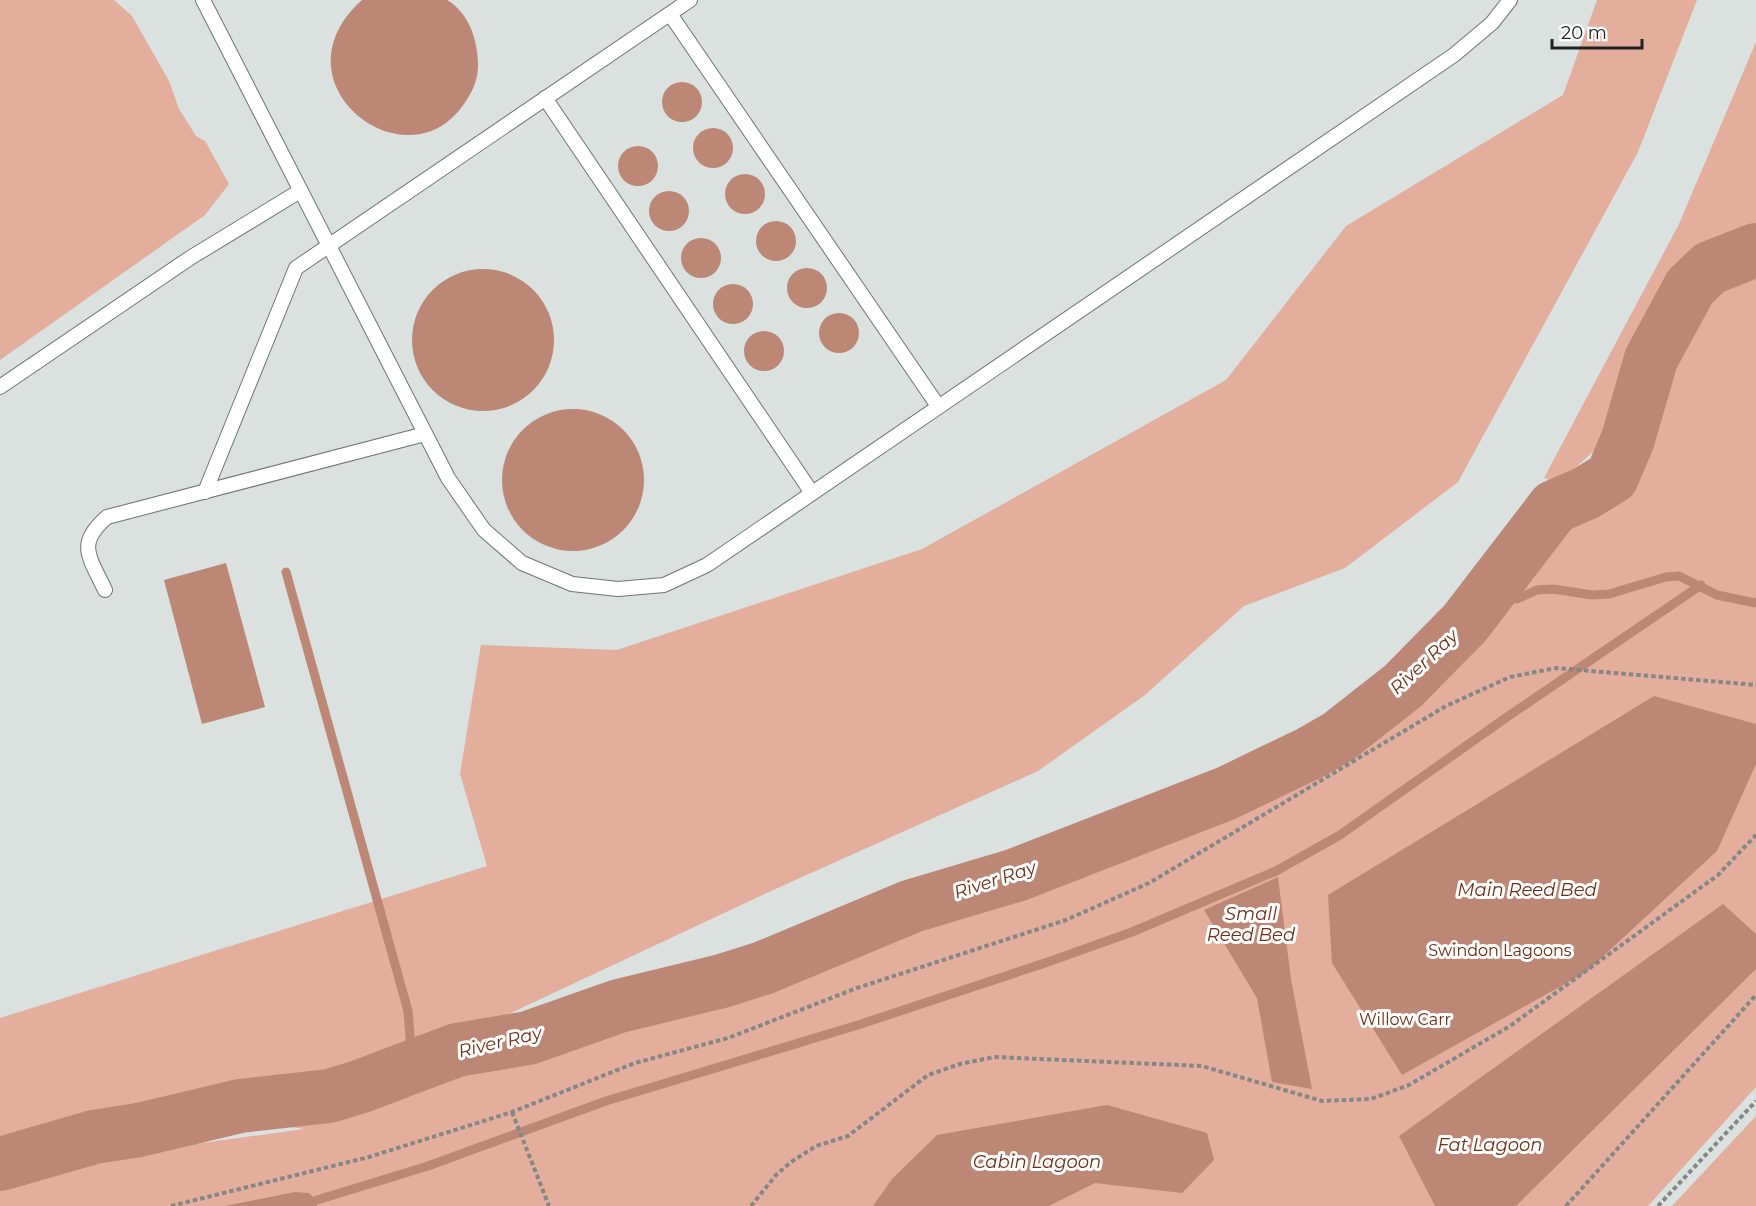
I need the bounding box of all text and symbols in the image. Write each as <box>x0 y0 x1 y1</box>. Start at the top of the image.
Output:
scale bar <box>1552 12 1642 50</box>
text: 20 m <box>1561 22 1607 44</box>
water label: River Ray <box>1385 624 1464 699</box>
water label: River Ray <box>951 856 1040 904</box>
water label: Main Reed Bed <box>1457 879 1598 901</box>
water label: Small Reed Bed <box>1207 903 1296 946</box>
park label: Swindon Lagoons <box>1428 941 1572 960</box>
park label: Willow Carr <box>1359 1010 1451 1029</box>
water label: River Ray <box>456 1021 545 1062</box>
water label: Fat Lagoon <box>1437 1134 1543 1156</box>
water label: Cabin Lagoon <box>973 1151 1101 1173</box>

